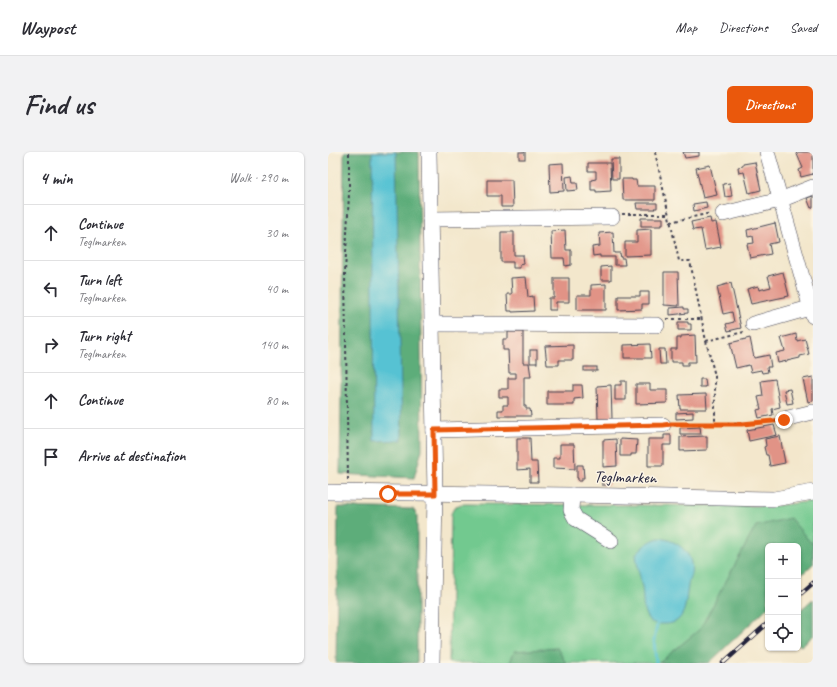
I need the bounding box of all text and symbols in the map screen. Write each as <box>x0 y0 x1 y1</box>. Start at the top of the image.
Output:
text: Waypost <box>20 16 75 40</box>
text: Map <box>676 19 697 36</box>
text: Directions <box>719 19 768 36</box>
text: Saved <box>790 19 817 36</box>
button: Directions <box>727 86 813 123</box>
text: Find us <box>24 87 94 122</box>
text: 4 min <box>40 168 73 189</box>
text: Walk · 290 m <box>229 170 288 186</box>
text: Continue <box>78 215 123 234</box>
icon: ahead <box>40 222 62 244</box>
text: 30 m <box>266 225 288 241</box>
text: Teglmarken <box>78 234 126 250</box>
text: Turn left <box>78 271 121 290</box>
icon: left <box>40 278 62 300</box>
text: 40 m <box>266 281 288 297</box>
text: Teglmarken <box>78 290 126 306</box>
text: Turn right <box>78 327 131 346</box>
icon: right <box>40 334 62 356</box>
text: 140 m <box>260 337 288 353</box>
text: Teglmarken <box>78 346 126 362</box>
icon: ahead <box>40 390 62 412</box>
text: Continue <box>78 391 123 410</box>
text: 80 m <box>266 393 288 409</box>
route end <box>775 411 793 429</box>
icon: arrive <box>40 446 62 468</box>
text: Arrive at destination <box>78 447 185 466</box>
street label: Teglmarken <box>594 466 658 488</box>
route start <box>379 485 397 503</box>
map controls <box>765 543 801 651</box>
button: + <box>765 543 801 579</box>
button: − <box>765 579 801 615</box>
button: locate <box>765 615 801 651</box>

